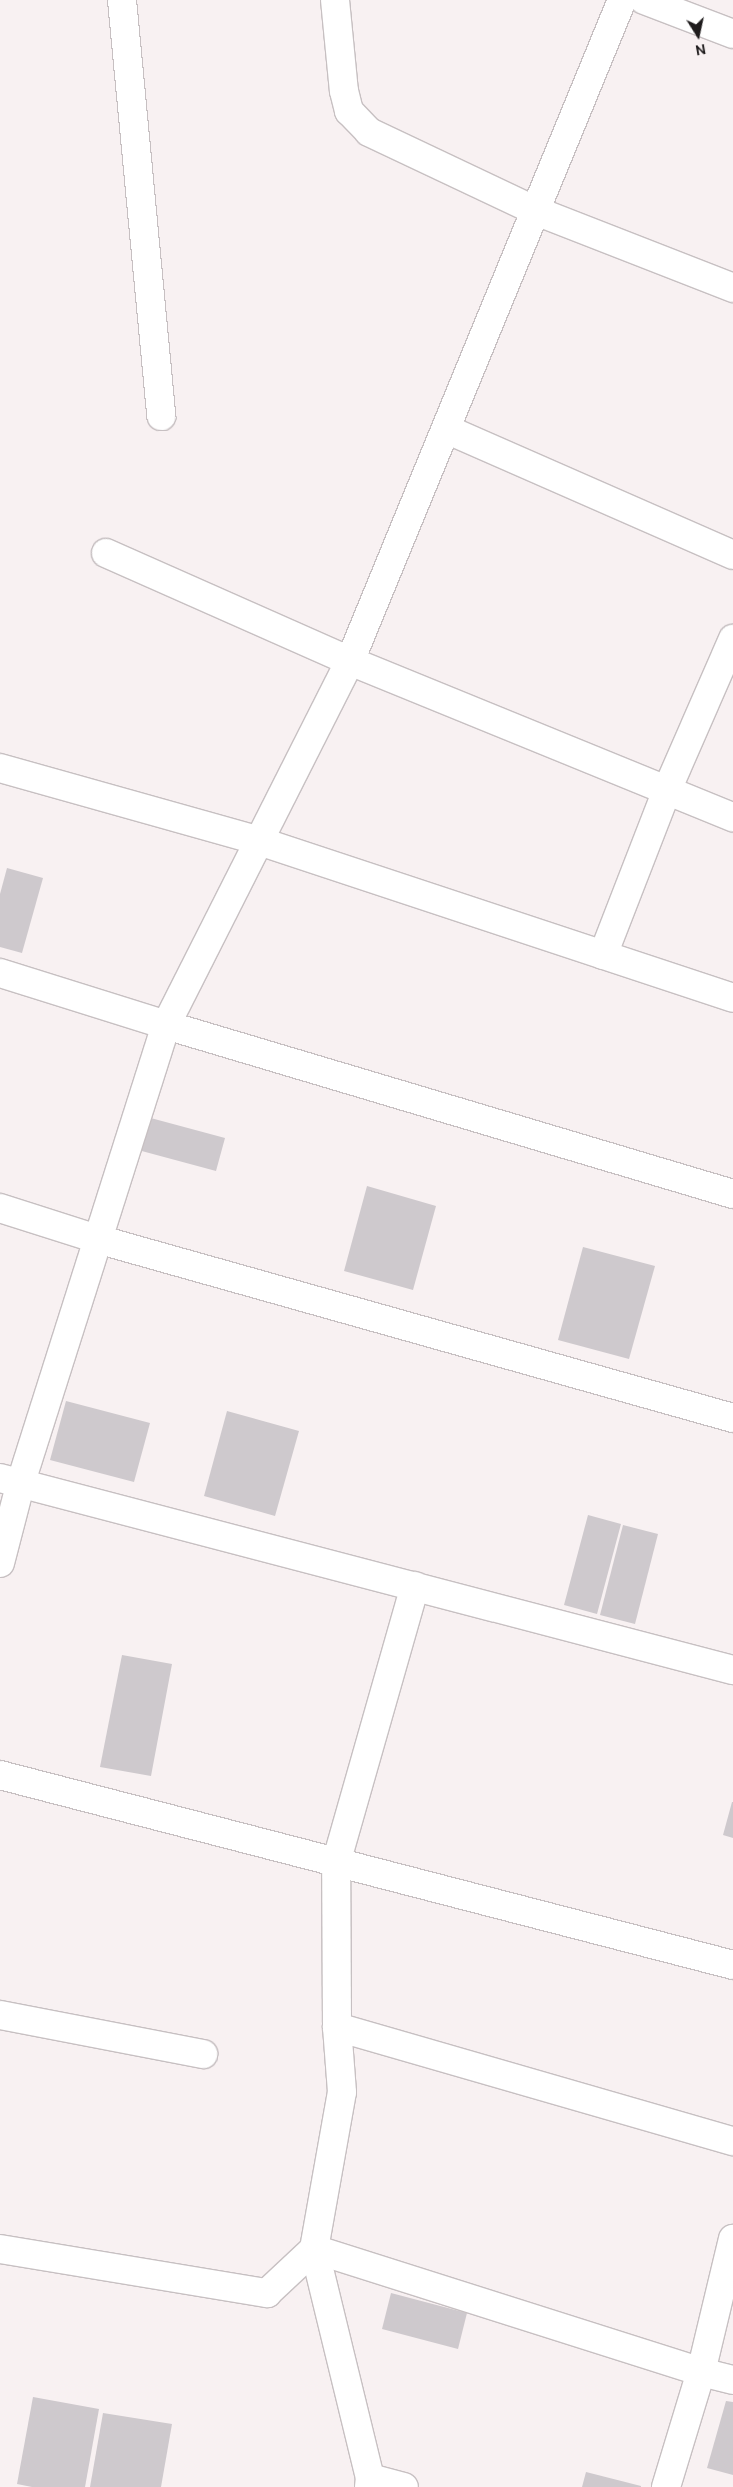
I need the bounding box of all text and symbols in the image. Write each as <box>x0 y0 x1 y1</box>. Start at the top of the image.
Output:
north arrow <box>673 10 723 60</box>
text: N <box>694 41 707 59</box>

